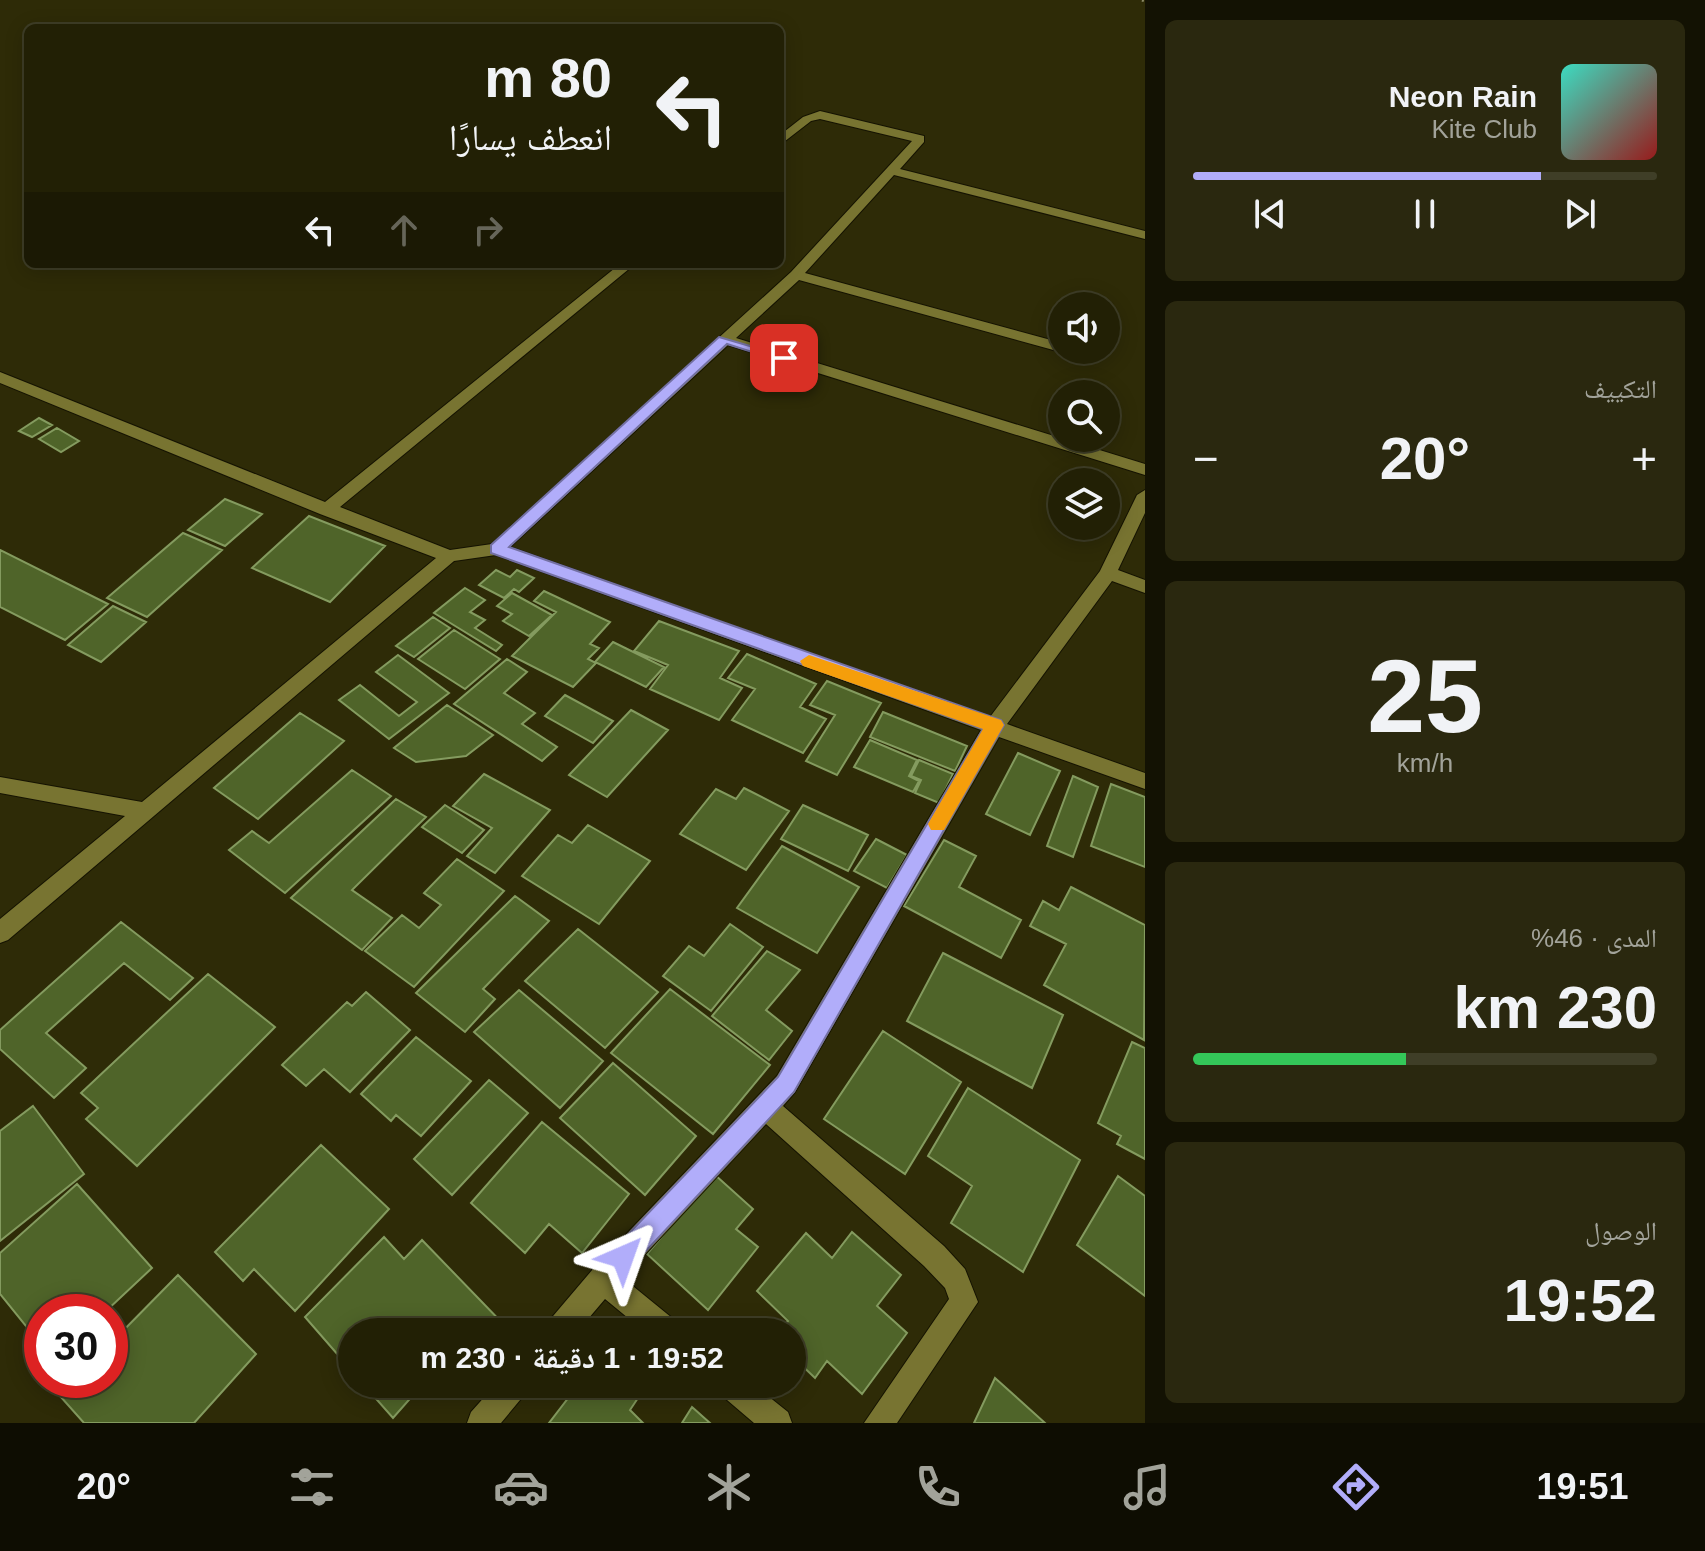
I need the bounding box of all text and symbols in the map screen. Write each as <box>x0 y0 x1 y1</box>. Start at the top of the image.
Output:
text: 80 m <box>484 46 612 109</box>
icon: left <box>640 56 744 160</box>
text: Neon Rain <box>1389 80 1537 113</box>
text: Kite Club <box>1432 114 1537 144</box>
text: انعطف يسارًا <box>449 117 612 158</box>
icon: previous <box>1248 192 1292 236</box>
icon: pause <box>1403 192 1447 236</box>
icon: next <box>1558 192 1602 236</box>
icon: left <box>298 208 342 252</box>
icon: ahead <box>382 208 426 252</box>
icon: right <box>466 208 510 252</box>
map controls <box>1048 292 1120 540</box>
button: sound <box>1048 292 1120 364</box>
pin <box>750 324 818 392</box>
icon: arrive <box>762 336 806 380</box>
text: التكييف <box>1584 374 1657 404</box>
button: search <box>1048 380 1120 452</box>
text: 20° <box>1380 425 1470 492</box>
text: − <box>1193 434 1219 483</box>
text: + <box>1631 434 1657 483</box>
button: layers <box>1048 468 1120 540</box>
text: 25 <box>1367 638 1483 754</box>
text: km/h <box>1397 748 1453 778</box>
text: المدى · 46% <box>1531 923 1657 953</box>
text: 230 km <box>1454 974 1657 1041</box>
position arrow <box>581 1215 665 1299</box>
text: الوصول <box>1585 1216 1657 1246</box>
text: 19:52 <box>1504 1267 1657 1334</box>
speed limit sign: 30 <box>24 1294 128 1398</box>
text: 19:52 · 1 دقيقة · 230 m <box>420 1341 724 1374</box>
icon: filters <box>284 1459 340 1515</box>
icon: car <box>493 1459 549 1515</box>
icon: climate <box>701 1459 757 1515</box>
icon: phone <box>910 1459 966 1515</box>
icon: music <box>1119 1459 1175 1515</box>
icon: directions <box>1328 1459 1384 1515</box>
text: 20° <box>77 1466 131 1507</box>
text: 19:51 <box>1537 1466 1629 1507</box>

